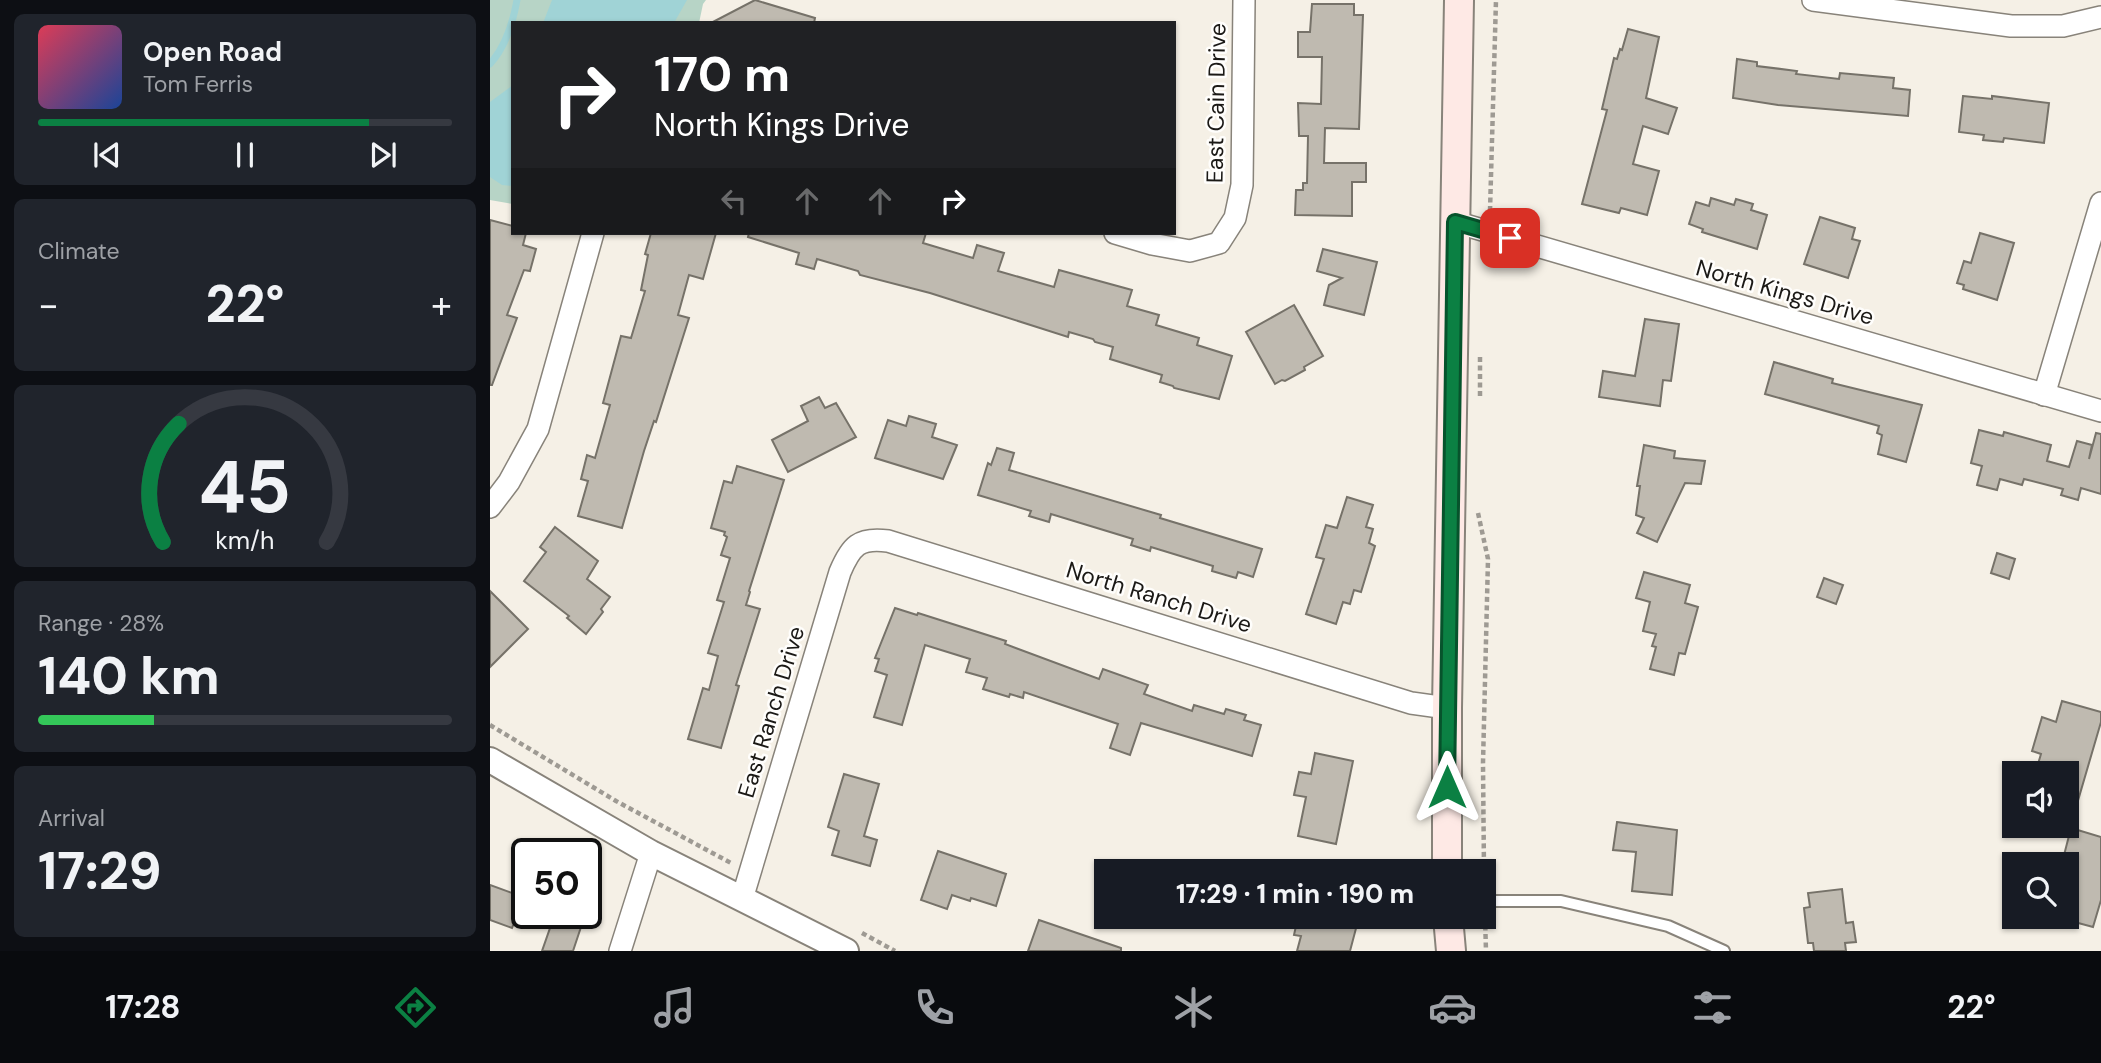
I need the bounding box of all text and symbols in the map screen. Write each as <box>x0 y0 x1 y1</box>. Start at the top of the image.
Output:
street label: East Cain Drive <box>1200 23 1232 183</box>
text: Open Road <box>143 35 282 69</box>
text: 170 m <box>654 42 790 106</box>
icon: right <box>539 49 630 140</box>
text: Tom Ferris <box>143 69 253 99</box>
text: North Kings Drive <box>654 104 909 146</box>
icon: previous <box>88 136 126 174</box>
icon: pause <box>226 136 264 174</box>
icon: next <box>364 136 402 174</box>
icon: left <box>715 182 753 220</box>
icon: ahead <box>788 182 826 220</box>
icon: ahead <box>861 182 899 220</box>
icon: right <box>934 182 972 220</box>
pin <box>1480 208 1540 268</box>
icon: arrive <box>1491 219 1529 257</box>
text: Climate <box>38 236 120 266</box>
street label: North Kings Drive <box>1693 252 1877 332</box>
text: 22° <box>205 270 285 338</box>
text: − <box>38 280 59 330</box>
text: + <box>431 280 452 330</box>
text: 45 <box>199 440 291 535</box>
text: km/h <box>215 523 275 556</box>
street label: North Ranch Drive <box>1063 555 1255 639</box>
text: Range · 28% <box>38 608 164 638</box>
street label: East Ranch Drive <box>731 623 811 801</box>
text: 140 km <box>38 642 220 710</box>
position arrow <box>1410 750 1484 824</box>
map controls <box>2002 761 2079 929</box>
button: sound <box>2002 761 2079 838</box>
text: Arrival <box>38 803 105 833</box>
text: 17:29 <box>38 837 162 905</box>
speed limit sign: 50 <box>511 838 602 929</box>
button: search <box>2002 852 2079 929</box>
text: 17:29 · 1 min · 190 m <box>1176 877 1414 911</box>
icon: directions <box>391 983 440 1032</box>
icon: music <box>650 983 699 1032</box>
icon: phone <box>910 983 959 1032</box>
icon: climate <box>1169 983 1218 1032</box>
icon: car <box>1428 983 1477 1032</box>
icon: filters <box>1688 983 1737 1032</box>
text: 17:28 <box>105 986 181 1028</box>
text: 22° <box>1947 986 1996 1028</box>

